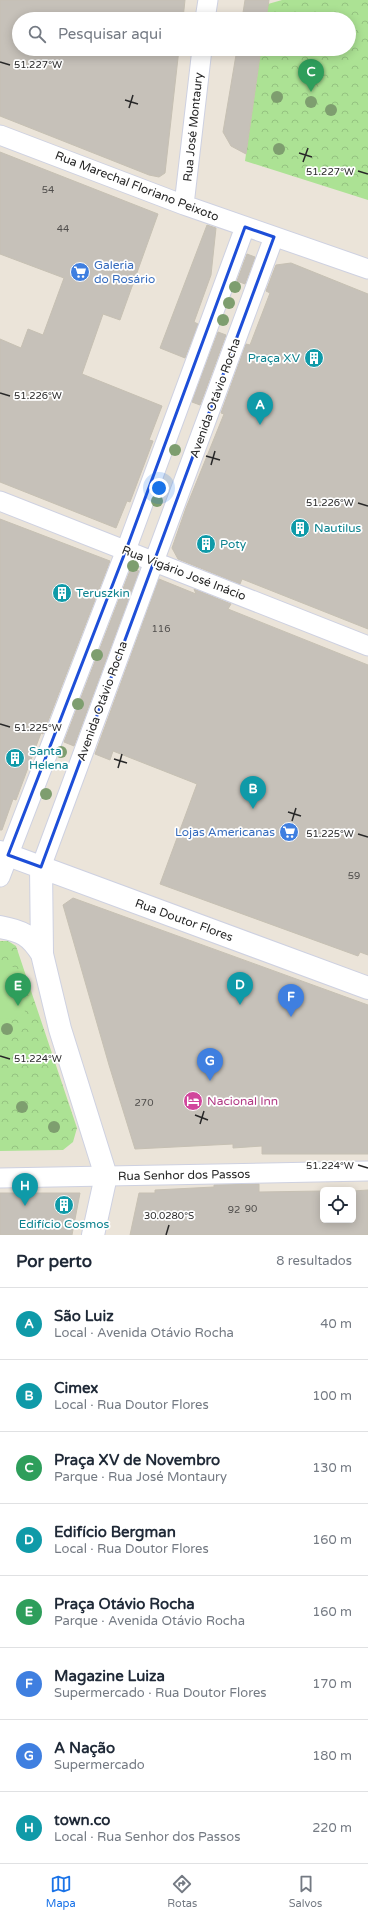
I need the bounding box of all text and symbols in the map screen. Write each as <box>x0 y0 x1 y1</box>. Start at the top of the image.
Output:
search box <box>12 12 356 56</box>
icon: search <box>26 23 48 45</box>
text: Pesquisar aqui <box>58 25 162 43</box>
text: 51.227°W <box>14 59 62 71</box>
pin: C <box>298 59 324 92</box>
street label: Rua José Montaury <box>180 71 206 182</box>
street label: Rua Marechal Floriano Peixoto <box>53 148 221 224</box>
text: 51.227°W <box>306 166 354 178</box>
house number: 54 <box>42 184 54 196</box>
house number: 44 <box>57 223 69 235</box>
place label: Galeria do Rosário <box>94 258 155 286</box>
supermarket icon: Galeria do Rosário <box>69 261 91 283</box>
street label: Avenida Otávio Rocha <box>187 336 243 460</box>
building icon: Praça XV <box>303 347 325 369</box>
place label: Praça XV <box>248 351 301 365</box>
text: 51.226°W <box>14 390 62 402</box>
pin: A <box>247 392 273 425</box>
your location <box>149 478 169 498</box>
text: 51.226°W <box>306 497 354 509</box>
building icon: Nautilus <box>289 517 311 539</box>
place label: Nautilus <box>314 521 362 535</box>
building icon: Poty <box>195 533 217 555</box>
place label: Poty <box>220 537 247 551</box>
street label: Rua Vigário José Inácio <box>120 543 248 603</box>
building icon: Teruszkin <box>51 582 73 604</box>
place label: Teruszkin <box>76 586 130 600</box>
house number: 116 <box>152 623 170 635</box>
street label: Avenida Otávio Rocha <box>74 639 130 763</box>
text: 51.225°W <box>14 722 62 734</box>
place label: Santa Helena <box>29 744 69 772</box>
building icon: Santa Helena <box>4 747 26 769</box>
pin: B <box>240 776 266 809</box>
supermarket icon: Lojas Americanas <box>278 821 300 843</box>
place label: Lojas Americanas <box>175 825 275 839</box>
text: 51.225°W <box>306 828 354 840</box>
house number: 59 <box>348 870 360 882</box>
street label: Rua Doutor Flores <box>133 896 235 944</box>
pin: D <box>227 972 253 1005</box>
pin: E <box>5 973 31 1006</box>
pin: F <box>278 984 304 1017</box>
pin: G <box>197 1048 223 1081</box>
text: 51.224°W <box>14 1053 62 1065</box>
hotel icon: Nacional Inn <box>182 1090 204 1112</box>
place label: Nacional Inn <box>207 1094 278 1108</box>
house number: 270 <box>135 1097 153 1109</box>
text: 51.224°W <box>306 1160 354 1172</box>
street label: Rua Senhor dos Passos <box>118 1167 251 1183</box>
pin: H <box>12 1173 38 1206</box>
map controls <box>320 1187 356 1223</box>
button: locate <box>320 1187 356 1223</box>
building icon: Edifício Cosmos <box>53 1194 75 1216</box>
house number: 90 <box>245 1203 257 1215</box>
house number: 92 <box>228 1204 240 1216</box>
text: 30.0280°S <box>144 1210 194 1222</box>
place label: Edifício Cosmos <box>19 1217 110 1231</box>
text: Por perto <box>16 1251 92 1272</box>
text: 8 resultados <box>276 1253 352 1269</box>
text: São Luiz <box>54 1307 114 1325</box>
text: A <box>24 1316 34 1332</box>
text: 40 m <box>320 1316 352 1332</box>
text: Local · Avenida Otávio Rocha <box>54 1325 234 1341</box>
text: Cimex <box>54 1379 98 1397</box>
text: B <box>24 1388 34 1404</box>
text: 100 m <box>312 1388 352 1404</box>
text: Local · Rua Doutor Flores <box>54 1397 209 1413</box>
text: Praça XV de Novembro <box>54 1451 220 1469</box>
text: C <box>24 1460 34 1476</box>
text: 130 m <box>312 1460 352 1476</box>
text: Parque · Rua José Montaury <box>54 1469 227 1485</box>
text: Edifício Bergman <box>54 1523 176 1541</box>
text: D <box>24 1532 34 1548</box>
text: 160 m <box>312 1532 352 1548</box>
text: Local · Rua Doutor Flores <box>54 1541 209 1557</box>
text: Praça Otávio Rocha <box>54 1595 195 1613</box>
text: E <box>25 1604 33 1620</box>
text: 160 m <box>312 1604 352 1620</box>
text: Parque · Avenida Otávio Rocha <box>54 1613 245 1629</box>
text: Magazine Luiza <box>54 1667 165 1685</box>
text: F <box>25 1676 33 1692</box>
text: 170 m <box>312 1676 352 1692</box>
text: Supermercado · Rua Doutor Flores <box>54 1685 267 1701</box>
text: A Nação <box>54 1739 115 1757</box>
text: G <box>24 1748 34 1764</box>
text: 180 m <box>312 1748 352 1764</box>
text: Supermercado <box>54 1757 145 1773</box>
text: town.co <box>54 1811 110 1829</box>
text: H <box>24 1820 34 1836</box>
text: 220 m <box>312 1820 352 1836</box>
text: Local · Rua Senhor dos Passos <box>54 1829 240 1845</box>
tab: Mapa <box>46 1873 76 1910</box>
tab: Rotas <box>167 1873 197 1910</box>
tab: Salvos <box>289 1873 322 1910</box>

